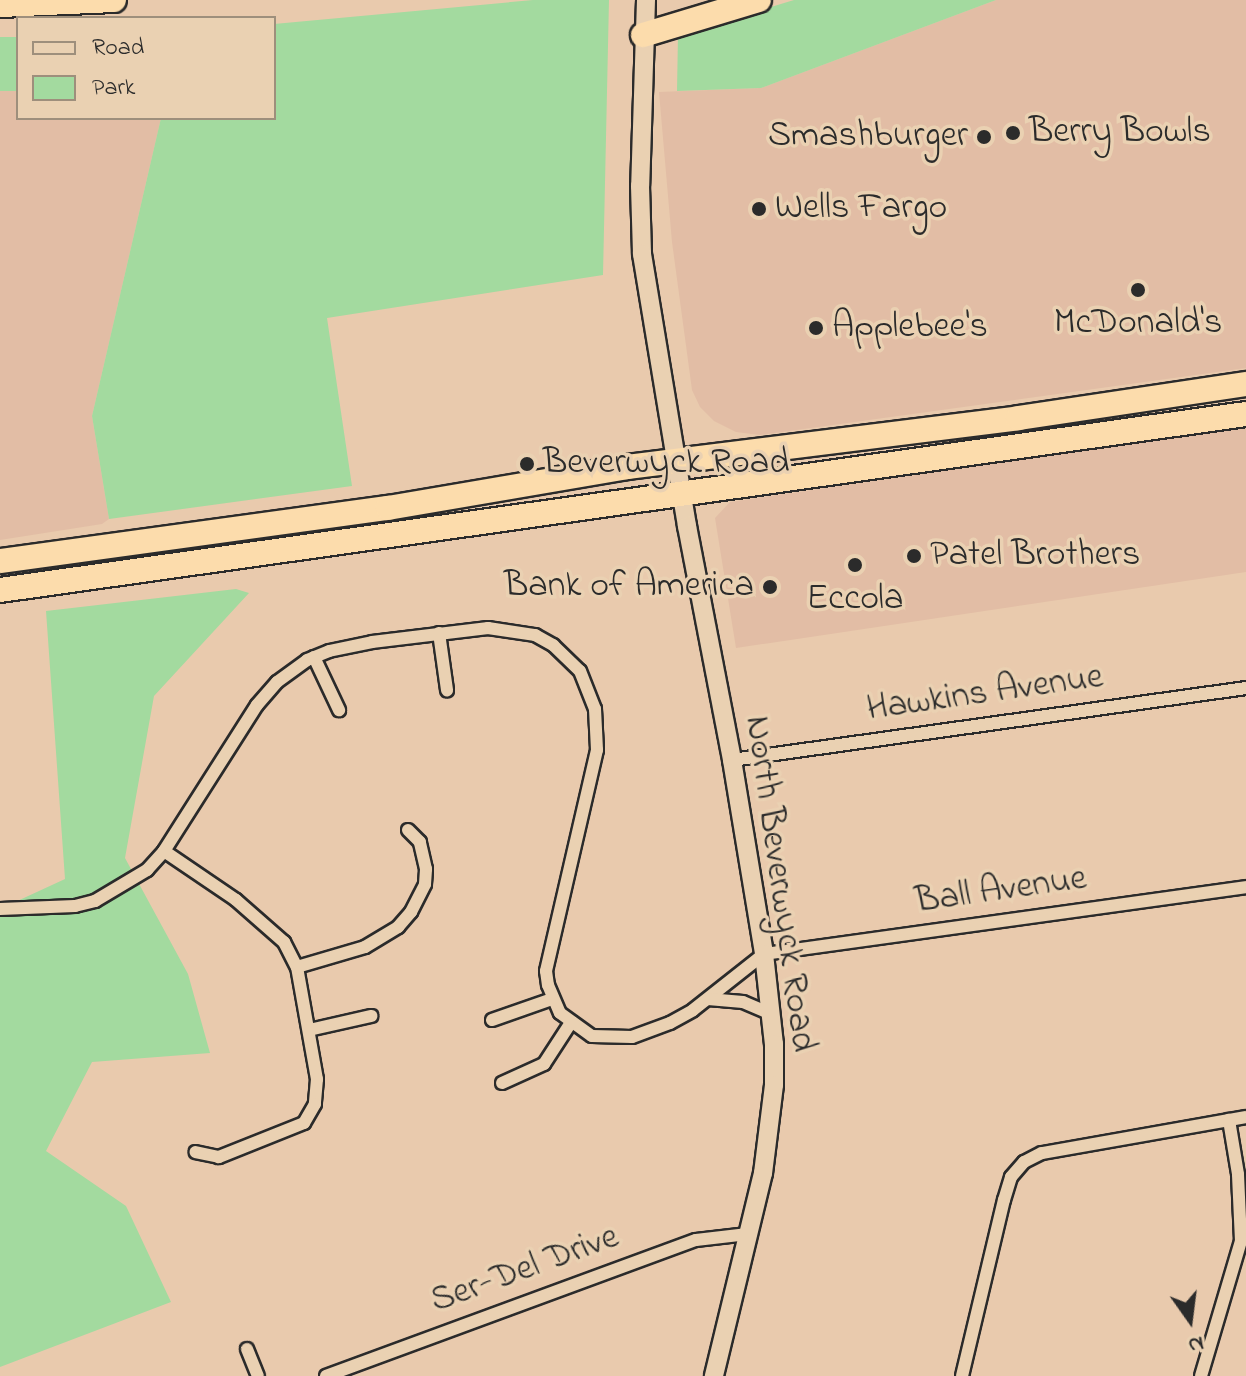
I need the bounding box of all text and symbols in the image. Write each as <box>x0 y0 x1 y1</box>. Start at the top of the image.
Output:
legend <box>16 16 276 120</box>
text: Road <box>92 31 144 66</box>
text: Park <box>92 71 135 106</box>
place label: Berry Bowls <box>1029 111 1211 155</box>
place label: Smashburger <box>768 115 968 159</box>
marker: Berry Bowls <box>1004 124 1022 142</box>
marker: Smashburger <box>975 128 993 146</box>
place label: Wells Fargo <box>775 187 947 231</box>
marker: Wells Fargo <box>750 200 768 218</box>
marker: McDonald's <box>1129 281 1147 299</box>
place label: McDonald's <box>1054 302 1222 346</box>
place label: Applebee's <box>832 306 988 350</box>
marker: Applebee's <box>807 319 825 337</box>
place label: Beverwyck Road <box>543 442 789 486</box>
marker: Beverwyck Road <box>518 455 536 473</box>
place label: Patel Brothers <box>930 534 1140 578</box>
marker: Patel Brothers <box>905 547 923 565</box>
marker: Eccola <box>846 556 864 574</box>
place label: Bank of America <box>504 565 754 609</box>
marker: Bank of America <box>761 578 779 596</box>
place label: Eccola <box>807 578 903 622</box>
street label: Hawkins Avenue <box>864 656 1106 732</box>
street label: North Beverwyck Road <box>734 713 824 1055</box>
street label: Ball Avenue <box>913 858 1089 924</box>
street label: Ser-Del Drive <box>425 1216 625 1324</box>
north arrow <box>1150 1280 1230 1360</box>
text: N <box>1185 1326 1207 1361</box>

